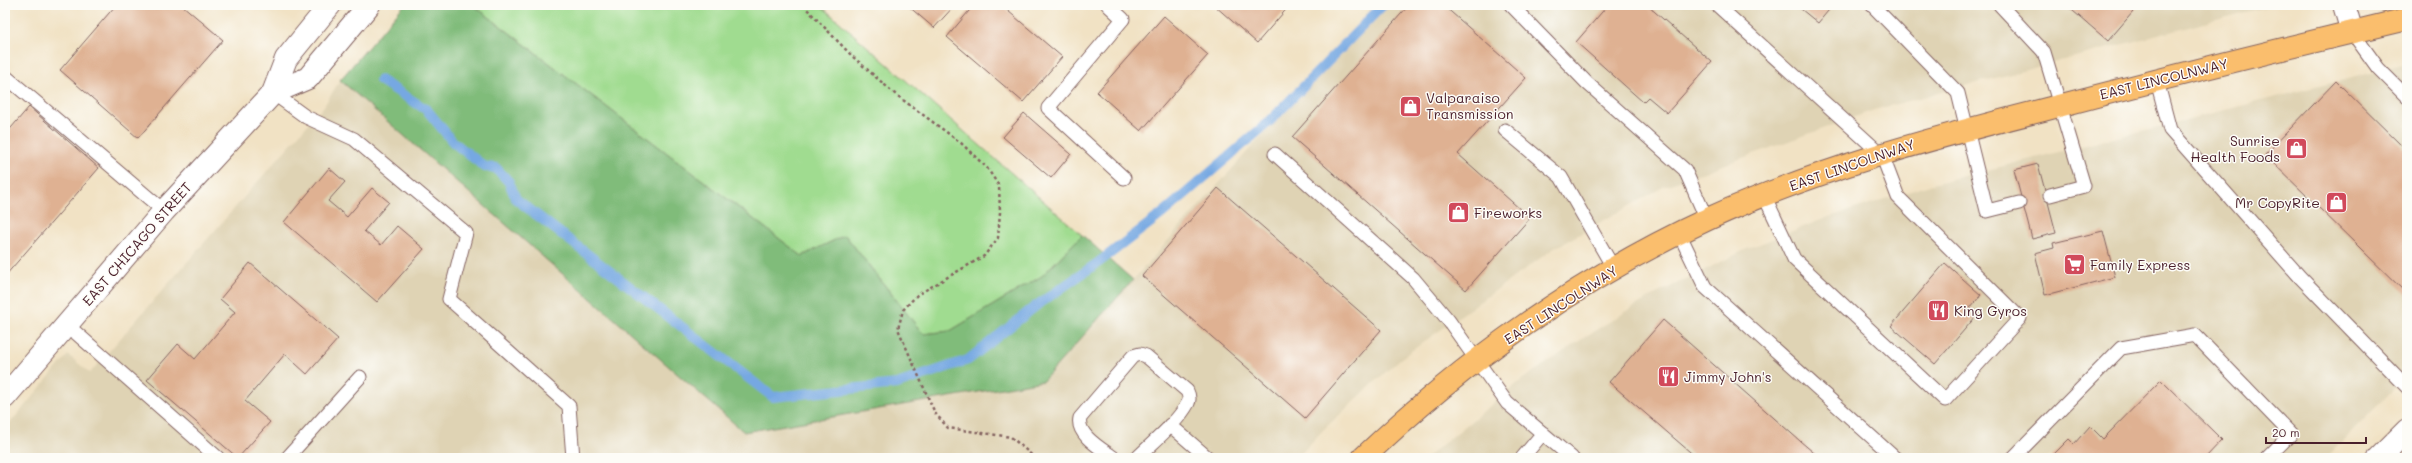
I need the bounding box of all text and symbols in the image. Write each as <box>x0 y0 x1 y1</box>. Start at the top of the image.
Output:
street label: EAST LINCOLNWAY <box>2098 53 2230 104</box>
place label: Valparaiso Transmission <box>1426 88 1514 123</box>
shop icon: Valparaiso Transmission <box>1397 93 1423 119</box>
place label: Sunrise Health Foods <box>2190 131 2280 166</box>
street label: EAST LINCOLNWAY <box>1787 134 1917 195</box>
shop icon: Sunrise Health Foods <box>2283 136 2309 162</box>
street label: EAST CHICAGO STREET <box>78 178 196 310</box>
shop icon: Mr CopyRite <box>2323 190 2349 216</box>
place label: Mr CopyRite <box>2235 193 2320 212</box>
shop icon: Fireworks <box>1446 200 1472 226</box>
place label: Fireworks <box>1474 203 1542 222</box>
supermarket icon: Family Express <box>2062 252 2088 278</box>
place label: Family Express <box>2090 255 2190 274</box>
street label: EAST LINCOLNWAY <box>1500 261 1621 348</box>
restaurant icon: King Gyros <box>1926 298 1952 324</box>
place label: King Gyros <box>1954 301 2027 320</box>
restaurant icon: Jimmy John's <box>1656 364 1682 390</box>
place label: Jimmy John's <box>1684 367 1772 386</box>
scale bar <box>2266 419 2366 445</box>
text: 20 m <box>2272 424 2300 440</box>

